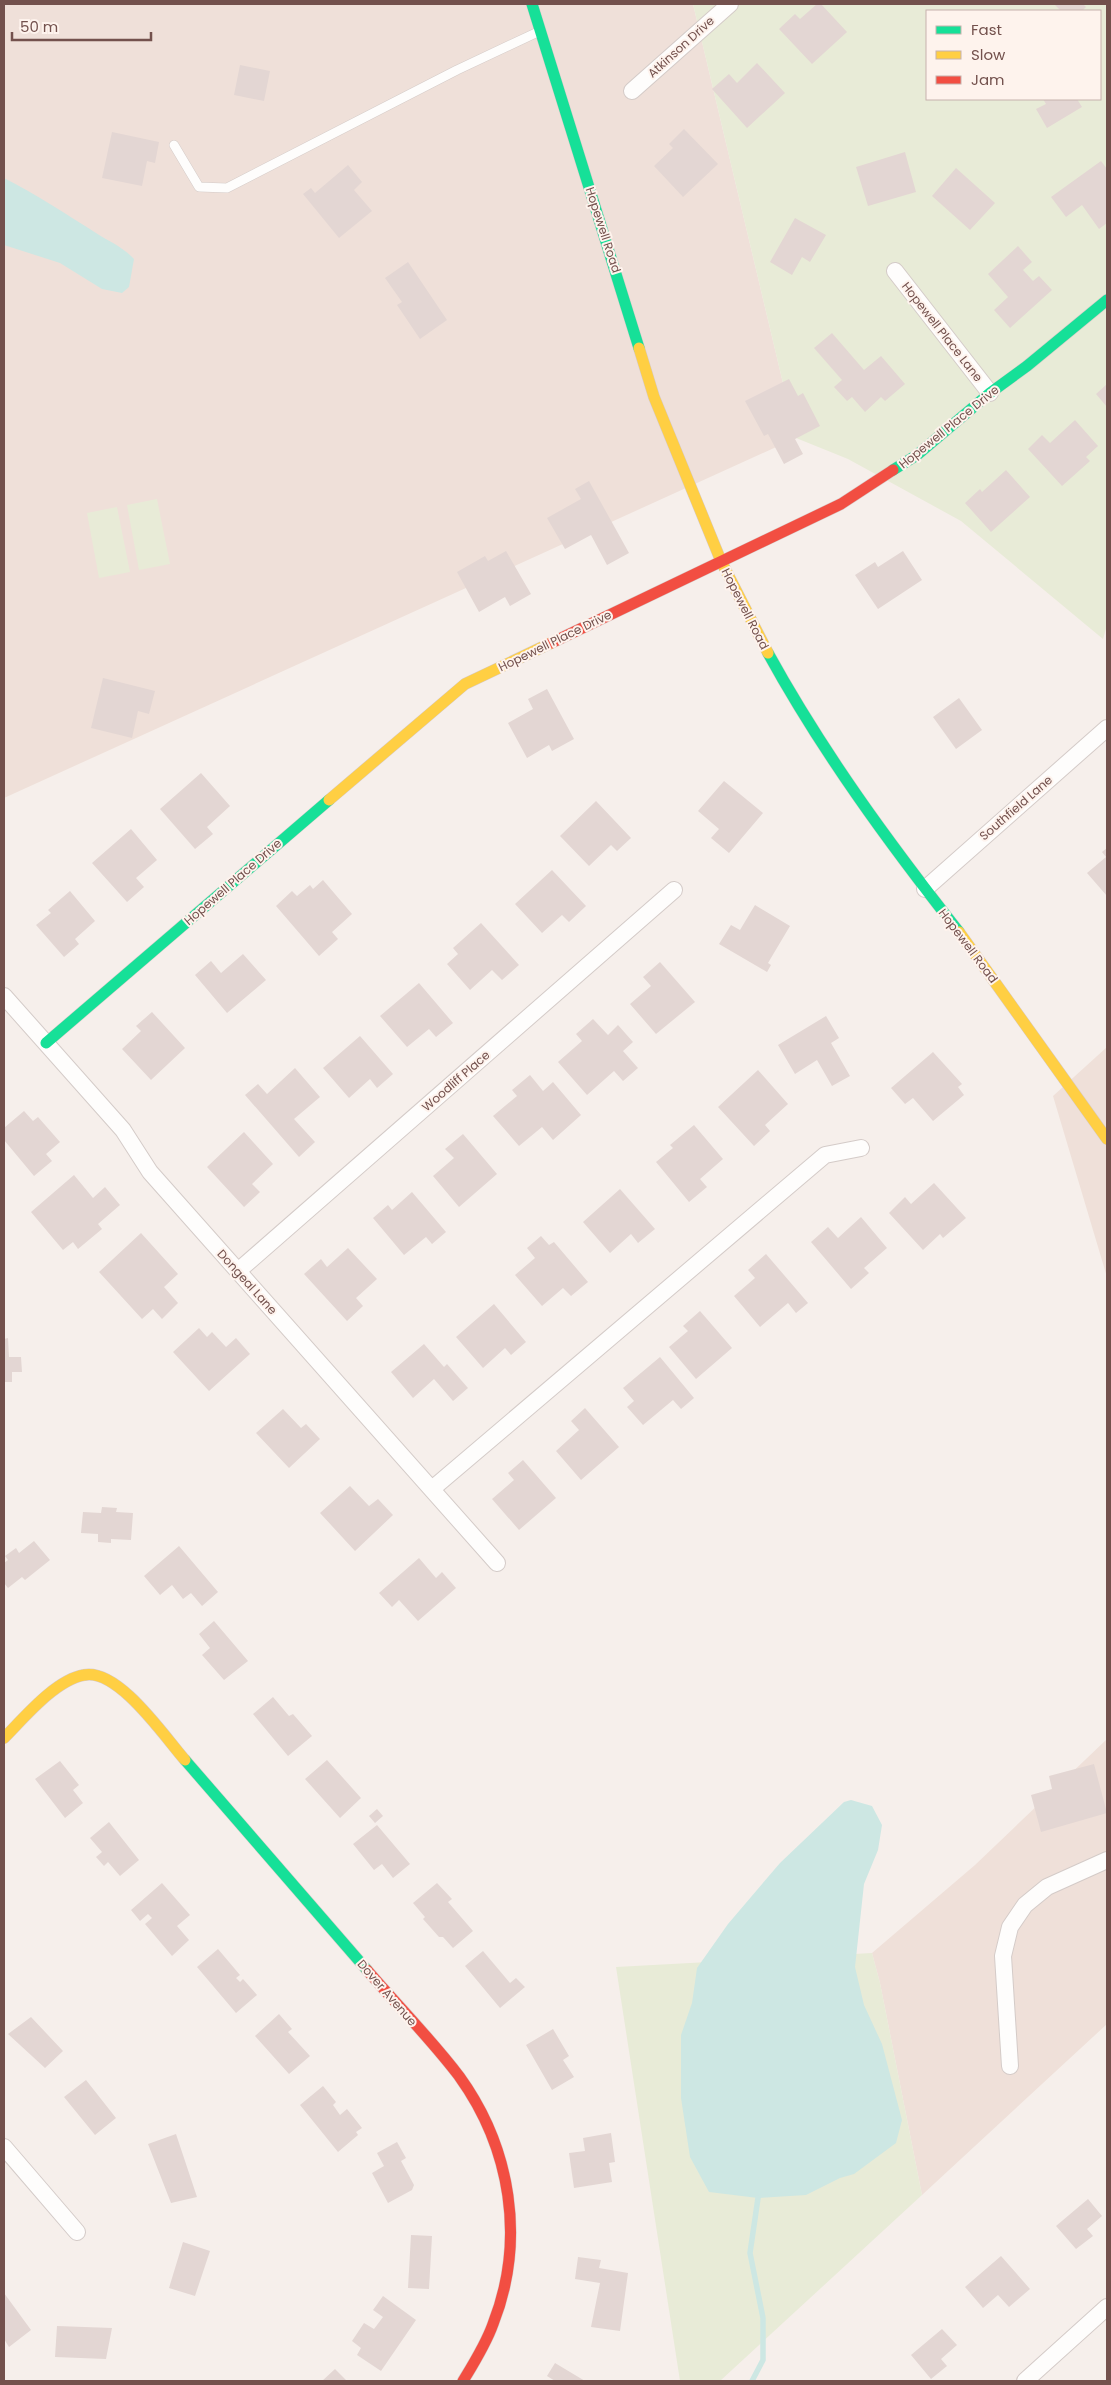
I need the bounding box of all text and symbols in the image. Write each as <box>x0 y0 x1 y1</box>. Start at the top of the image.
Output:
scale bar <box>12 10 151 42</box>
legend <box>926 10 1101 100</box>
street label: Atkinson Drive <box>644 12 718 81</box>
text: 50 m <box>20 16 58 37</box>
text: Fast <box>971 19 1002 40</box>
text: Slow <box>971 44 1006 65</box>
text: Jam <box>971 69 1005 90</box>
street label: Hopewell Road <box>582 185 625 275</box>
street label: Hopewell Place Lane <box>898 278 987 385</box>
street label: Hopewell Place Drive <box>895 381 1002 472</box>
street label: Hopewell Road <box>718 565 773 652</box>
street label: Hopewell Place Drive <box>495 606 614 675</box>
street label: Southfield Lane <box>976 771 1056 844</box>
street label: Hopewell Place Drive <box>180 835 285 929</box>
street label: Hopewell Road <box>935 905 1002 986</box>
street label: Woodliff Place <box>418 1046 493 1115</box>
street label: Dongeal Lane <box>214 1245 281 1318</box>
street label: Dover Avenue <box>354 1956 421 2030</box>

